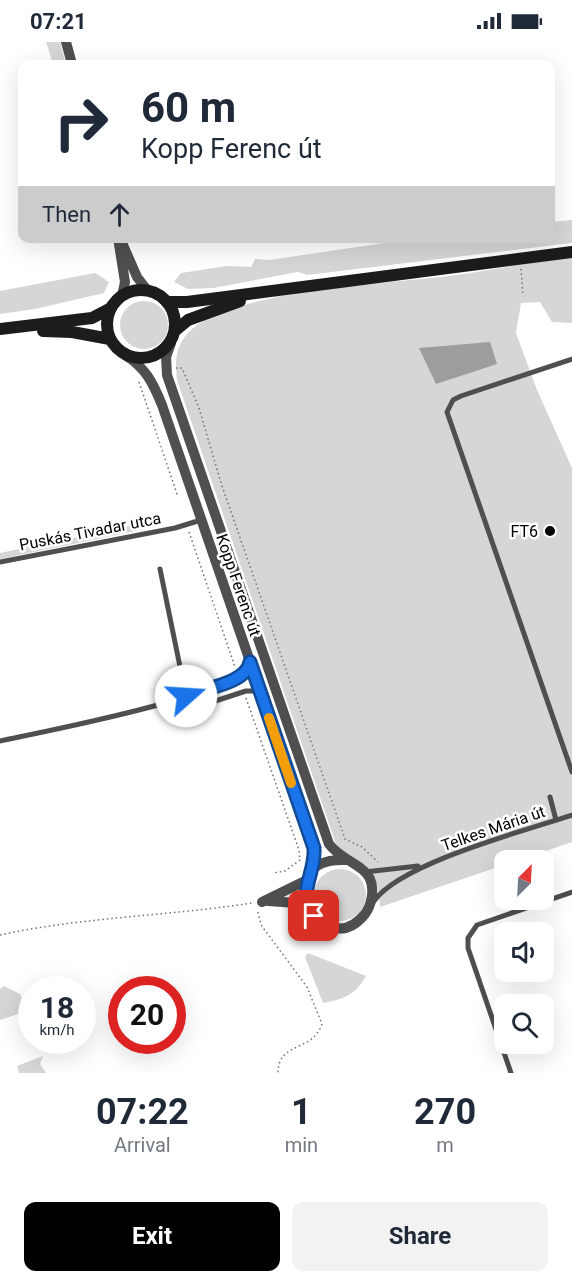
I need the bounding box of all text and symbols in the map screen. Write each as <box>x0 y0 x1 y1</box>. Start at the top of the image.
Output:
text: 07:21 <box>30 9 87 34</box>
text: 60 m <box>141 83 236 132</box>
icon: right <box>42 84 120 162</box>
text: Kopp Ferenc út <box>141 133 322 165</box>
icon: ahead <box>103 198 136 231</box>
text: Then <box>42 202 91 227</box>
street label: Puskás Tivadar utca <box>18 508 163 555</box>
place label: FT6 <box>510 522 538 541</box>
marker: FT6 <box>543 524 557 538</box>
street label: Kopp Ferenc út <box>212 531 265 639</box>
position arrow <box>154 664 218 728</box>
street label: Telkes Mária út <box>439 802 548 855</box>
north arrow <box>494 850 554 910</box>
map controls <box>494 850 554 1054</box>
pin <box>288 890 339 941</box>
icon: arrive <box>297 899 330 932</box>
button: sound <box>494 922 554 982</box>
speed limit sign: 20 <box>108 976 186 1054</box>
text: 18 <box>40 990 74 1025</box>
button: search <box>494 994 554 1054</box>
text: km/h <box>39 1021 75 1039</box>
text: 07:22 <box>96 1091 189 1133</box>
text: 1 <box>291 1091 312 1133</box>
text: 270 <box>414 1091 476 1133</box>
text: Arrival <box>114 1133 171 1157</box>
text: min <box>285 1133 318 1157</box>
text: m <box>436 1133 454 1157</box>
button: Exit <box>24 1202 280 1271</box>
button: Share <box>292 1202 548 1271</box>

